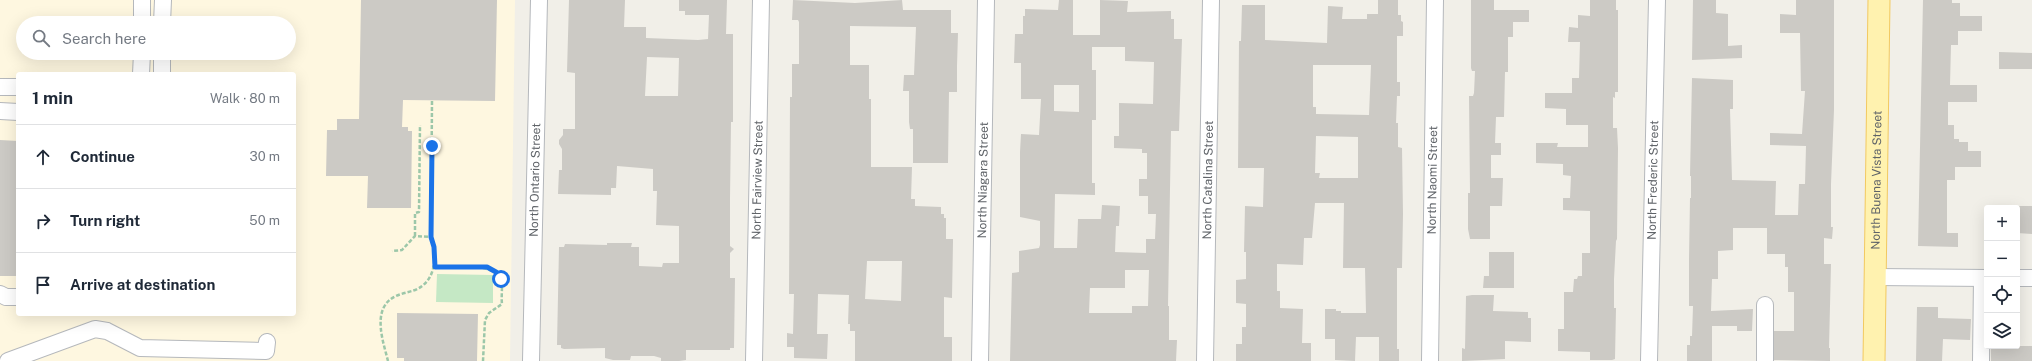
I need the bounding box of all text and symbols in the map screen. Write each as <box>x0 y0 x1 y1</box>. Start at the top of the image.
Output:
search box <box>16 16 296 60</box>
icon: search <box>30 27 52 49</box>
text: Search here <box>62 30 146 47</box>
text: 1 min <box>32 88 73 108</box>
text: Walk · 80 m <box>210 91 280 106</box>
street label: North Buena Vista Street <box>1869 110 1884 250</box>
street label: North Fairview Street <box>749 120 766 240</box>
street label: North Catalina Street <box>1200 120 1216 240</box>
street label: North Frederic Street <box>1645 120 1661 240</box>
street label: North Niagara Street <box>975 121 991 238</box>
street label: North Ontario Street <box>527 123 543 237</box>
street label: North Naomi Street <box>1425 125 1440 234</box>
route end <box>423 137 441 155</box>
icon: ahead <box>32 146 54 168</box>
text: Continue <box>70 148 135 165</box>
text: 30 m <box>250 149 280 164</box>
map controls <box>1984 205 2020 349</box>
button: + <box>1984 205 2020 241</box>
icon: right <box>32 210 54 232</box>
text: Turn right <box>70 212 140 229</box>
text: 50 m <box>249 213 280 228</box>
button: − <box>1984 241 2020 277</box>
route start <box>492 270 510 288</box>
icon: arrive <box>32 274 54 296</box>
text: Arrive at destination <box>70 276 215 293</box>
button: locate <box>1984 277 2020 313</box>
button: layers <box>1984 313 2020 349</box>

